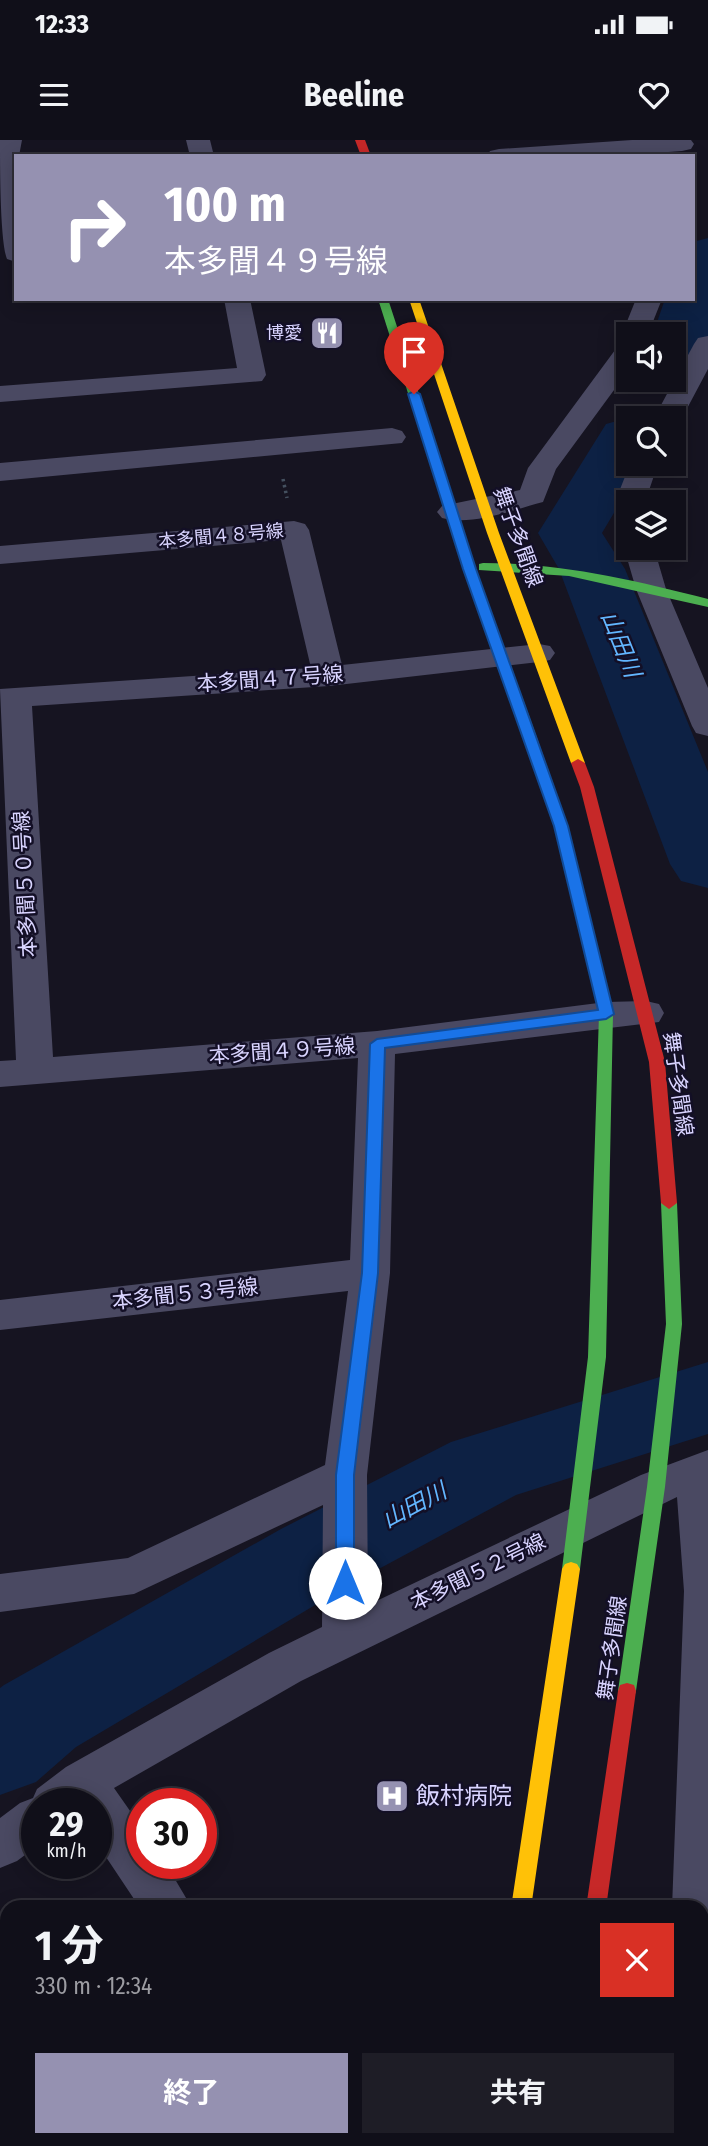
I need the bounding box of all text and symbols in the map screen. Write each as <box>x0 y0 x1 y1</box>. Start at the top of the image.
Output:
text: 12:33 <box>35 9 89 40</box>
icon: menu <box>35 76 73 114</box>
text: Beeline <box>304 76 404 114</box>
icon: heart <box>635 76 673 114</box>
text: 100 m <box>164 175 286 234</box>
icon: right <box>49 182 140 273</box>
text: 本多聞４９号線 <box>164 242 388 280</box>
restaurant icon: 博愛 <box>308 314 346 352</box>
place label: 博愛 <box>266 322 302 344</box>
pin <box>384 322 444 394</box>
map controls <box>616 322 686 560</box>
button: sound <box>616 322 686 392</box>
icon: arrive <box>395 333 433 371</box>
button: search <box>616 406 686 476</box>
street label: 舞子多聞線 <box>488 483 548 591</box>
button: layers <box>616 490 686 560</box>
street label: 本多聞４８号線 <box>157 520 285 552</box>
water label: 山田川 <box>595 607 648 684</box>
street label: 本多聞４７号線 <box>196 661 344 697</box>
street label: 本多聞５０号線 <box>8 810 42 958</box>
street label: 舞子多聞線 <box>658 1030 698 1138</box>
street label: 本多聞４９号線 <box>208 1033 356 1069</box>
street label: 本多聞５３号線 <box>111 1273 259 1315</box>
water label: 山田川 <box>377 1475 454 1534</box>
street label: 本多聞５２号線 <box>406 1528 550 1616</box>
position arrow <box>308 1546 382 1620</box>
street label: 舞子多聞線 <box>592 1594 632 1702</box>
hospital icon: 飯村病院 <box>373 1777 411 1815</box>
place label: 飯村病院 <box>416 1782 512 1810</box>
speed limit sign: 30 <box>126 1788 217 1879</box>
text: 29 <box>49 1803 84 1845</box>
text: km/h <box>46 1840 87 1862</box>
text: 1 分 <box>35 1921 104 1971</box>
button: close <box>600 1923 674 1997</box>
text: 330 m · 12:34 <box>35 1972 152 2000</box>
button: 終了 <box>35 2053 348 2133</box>
button: 共有 <box>362 2053 674 2133</box>

